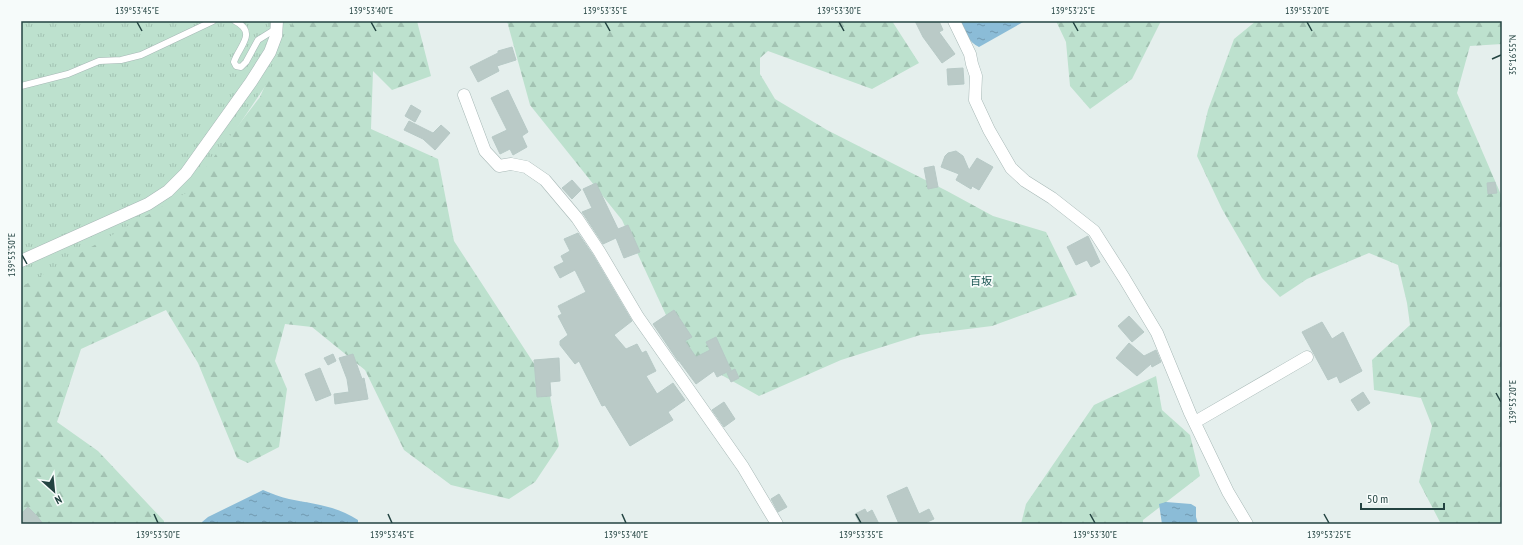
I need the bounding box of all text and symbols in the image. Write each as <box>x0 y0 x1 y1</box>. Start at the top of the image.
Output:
text: 139°53'45"E <box>115 4 159 17</box>
text: 139°53'40"E <box>349 4 393 17</box>
text: 139°53'35"E <box>583 4 627 17</box>
text: 139°53'30"E <box>817 4 861 17</box>
text: 139°53'25"E <box>1051 4 1095 17</box>
text: 139°53'20"E <box>1285 4 1329 17</box>
text: 35°16'55"N <box>1506 35 1519 75</box>
text: 139°53'50"E <box>5 233 18 277</box>
district label: 百坂 <box>970 274 992 288</box>
text: 139°53'20"E <box>1506 380 1519 424</box>
north arrow <box>34 471 74 511</box>
scale bar <box>1361 485 1444 511</box>
text: 50 m <box>1367 491 1388 506</box>
text: N <box>53 492 64 508</box>
text: 139°53'50"E <box>136 528 180 541</box>
text: 139°53'45"E <box>370 528 414 541</box>
text: 139°53'40"E <box>604 528 648 541</box>
text: 139°53'35"E <box>839 528 883 541</box>
text: 139°53'30"E <box>1073 528 1117 541</box>
text: 139°53'25"E <box>1307 528 1351 541</box>

